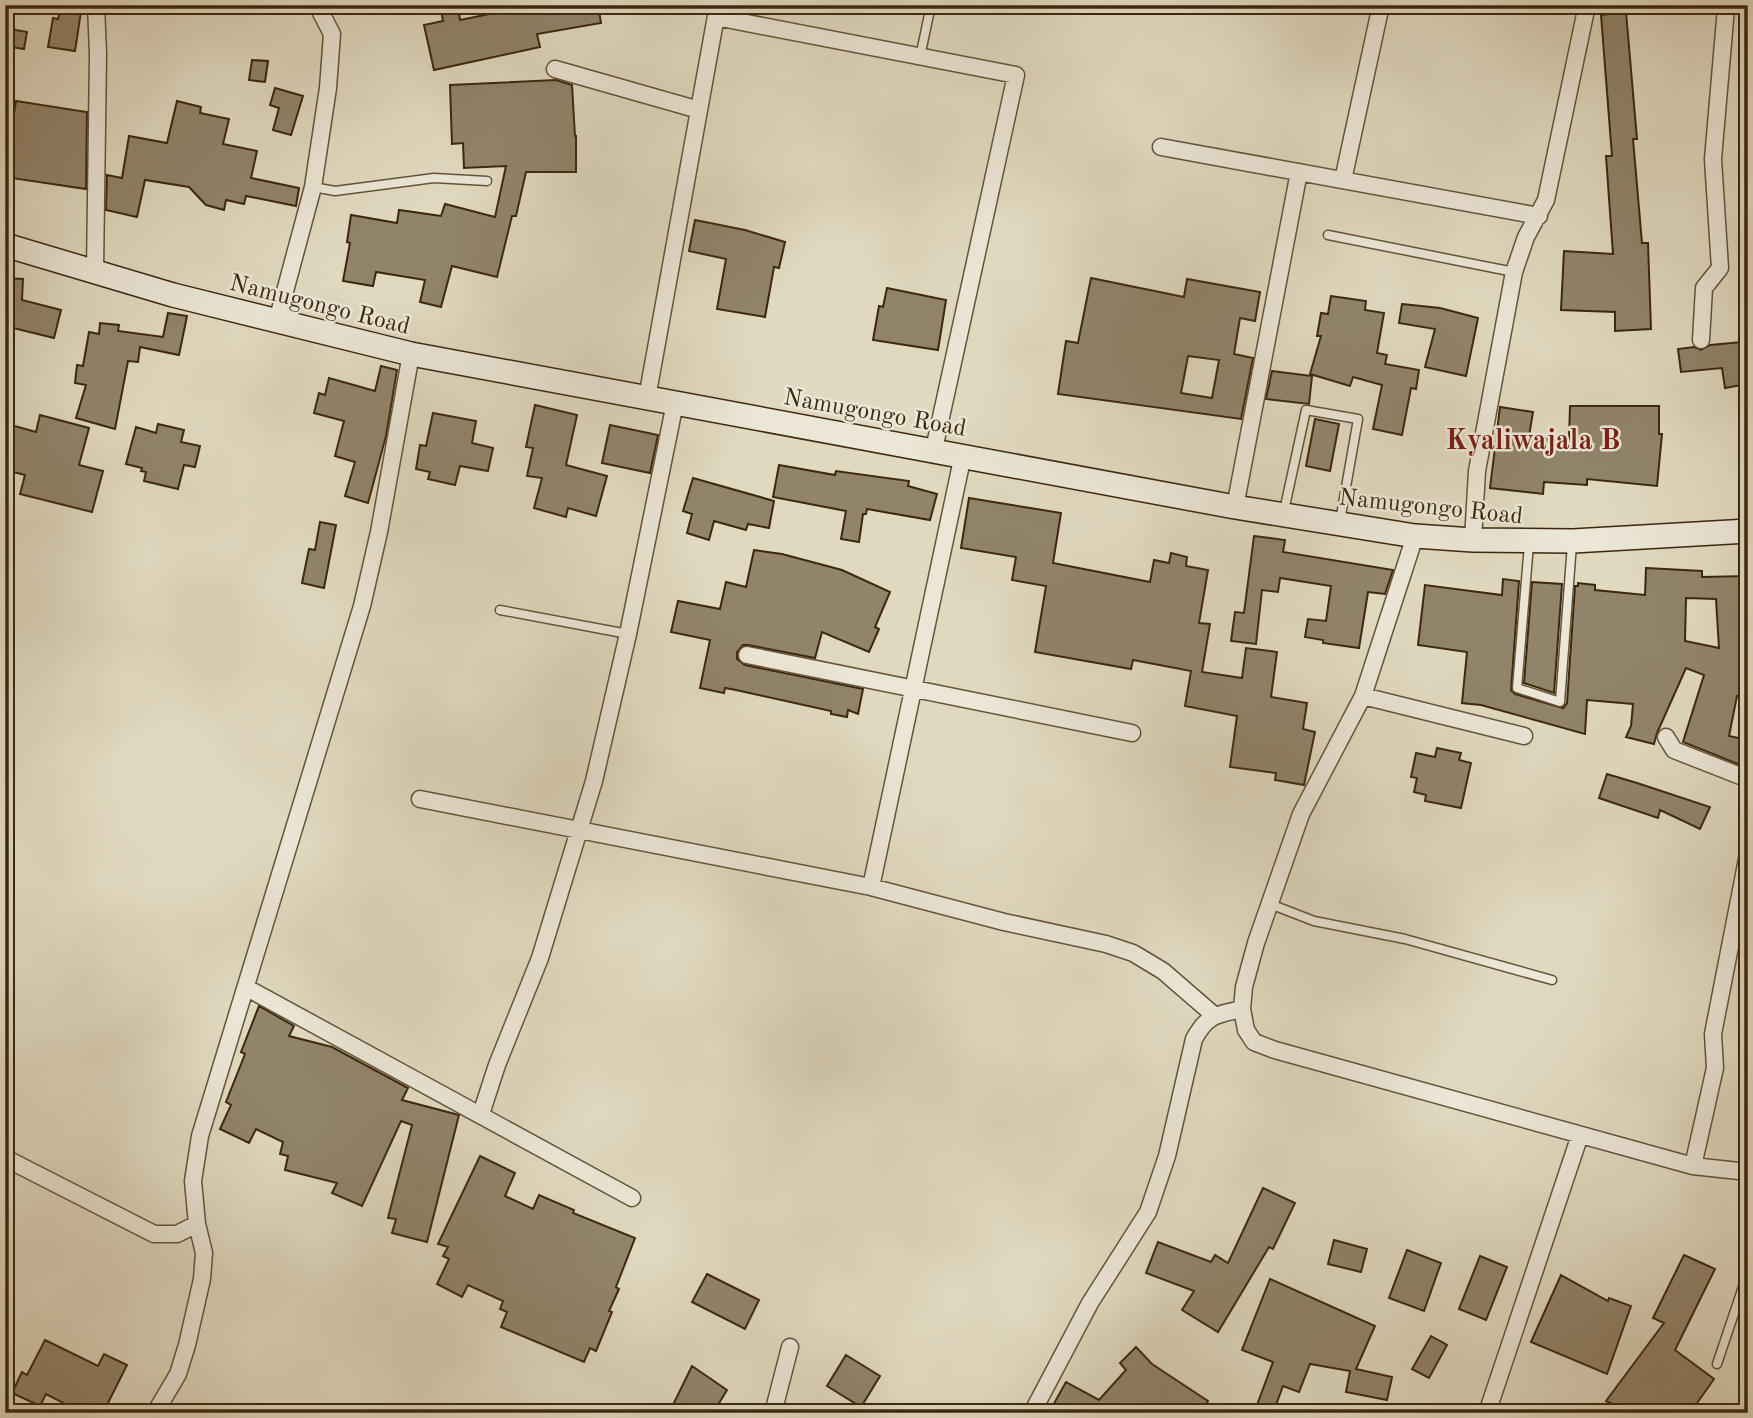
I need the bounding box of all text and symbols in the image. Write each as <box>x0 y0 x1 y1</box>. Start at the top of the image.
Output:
street label: Namugongo Road <box>227 272 412 340</box>
street label: Namugongo Road <box>781 386 968 442</box>
district label: Kyaliwajala B <box>1446 428 1620 456</box>
street label: Namugongo Road <box>1337 486 1524 530</box>

